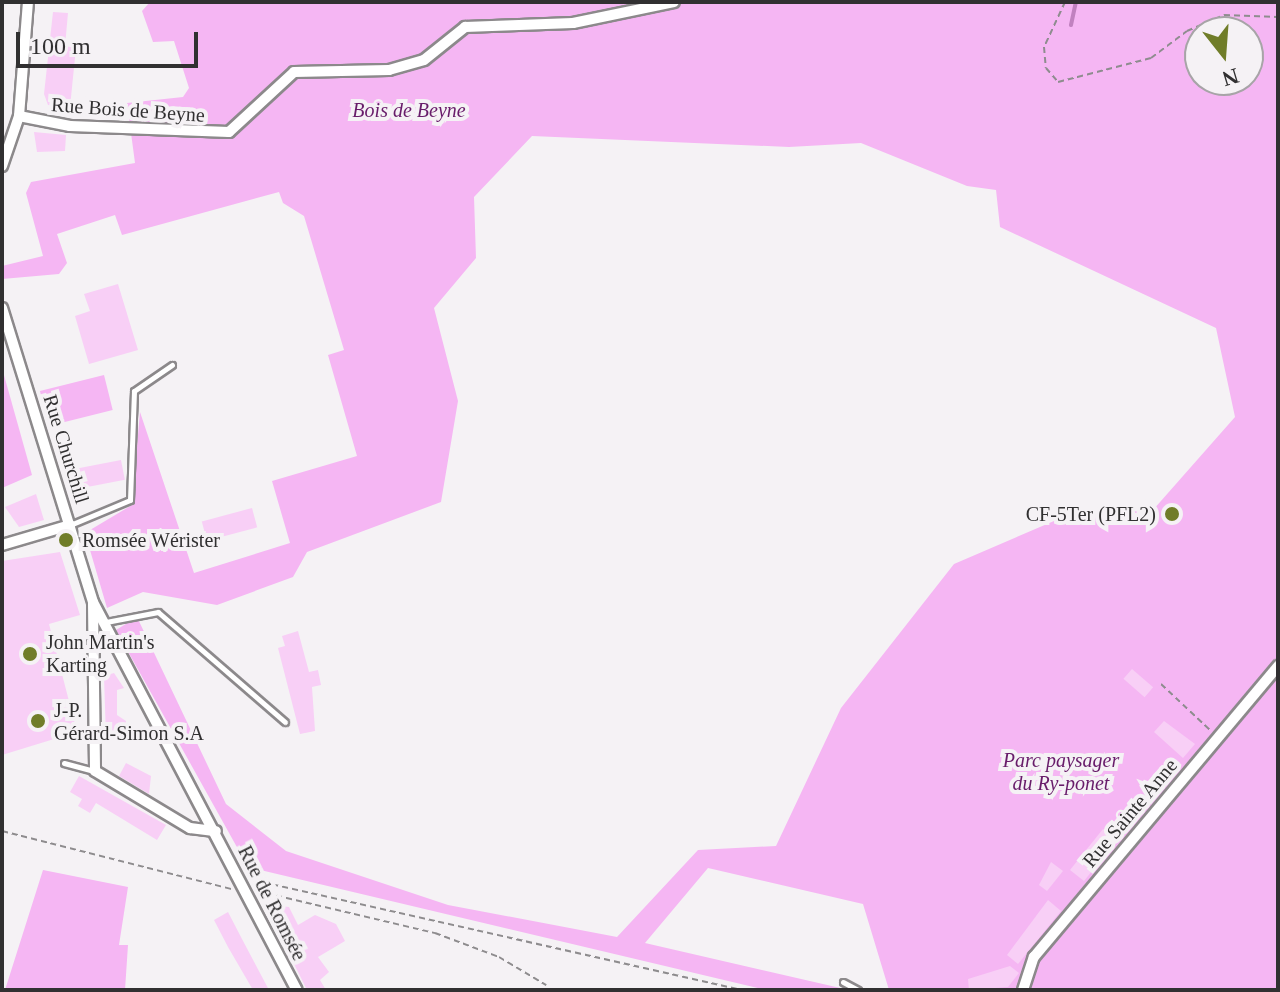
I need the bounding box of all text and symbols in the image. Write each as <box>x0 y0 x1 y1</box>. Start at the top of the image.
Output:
scale bar <box>20 16 202 66</box>
north arrow <box>1184 16 1264 96</box>
text: 100 m <box>30 33 91 59</box>
text: N <box>1219 63 1242 92</box>
street label: Rue Bois de Beyne <box>50 93 206 127</box>
park label: Bois de Beyne <box>352 98 466 122</box>
street label: Rue Churchill <box>38 392 94 506</box>
place label: CF-5Ter (PFL2) <box>1026 502 1156 526</box>
marker: CF-5Ter (PFL2) <box>1163 505 1181 523</box>
place label: Romsée Wérister <box>82 528 220 552</box>
marker: Romsée Wérister <box>57 531 75 549</box>
place label: John Martin's Karting <box>46 630 155 677</box>
marker: John Martin's Karting <box>21 645 39 663</box>
place label: J-P. Gérard-Simon S.A <box>54 698 204 745</box>
marker: J-P. Gérard-Simon S.A <box>29 712 47 730</box>
park label: Parc paysager du Ry-ponet <box>1003 749 1119 796</box>
street label: Rue Sainte Anne <box>1077 753 1183 873</box>
street label: Rue de Romsée <box>233 842 311 964</box>

